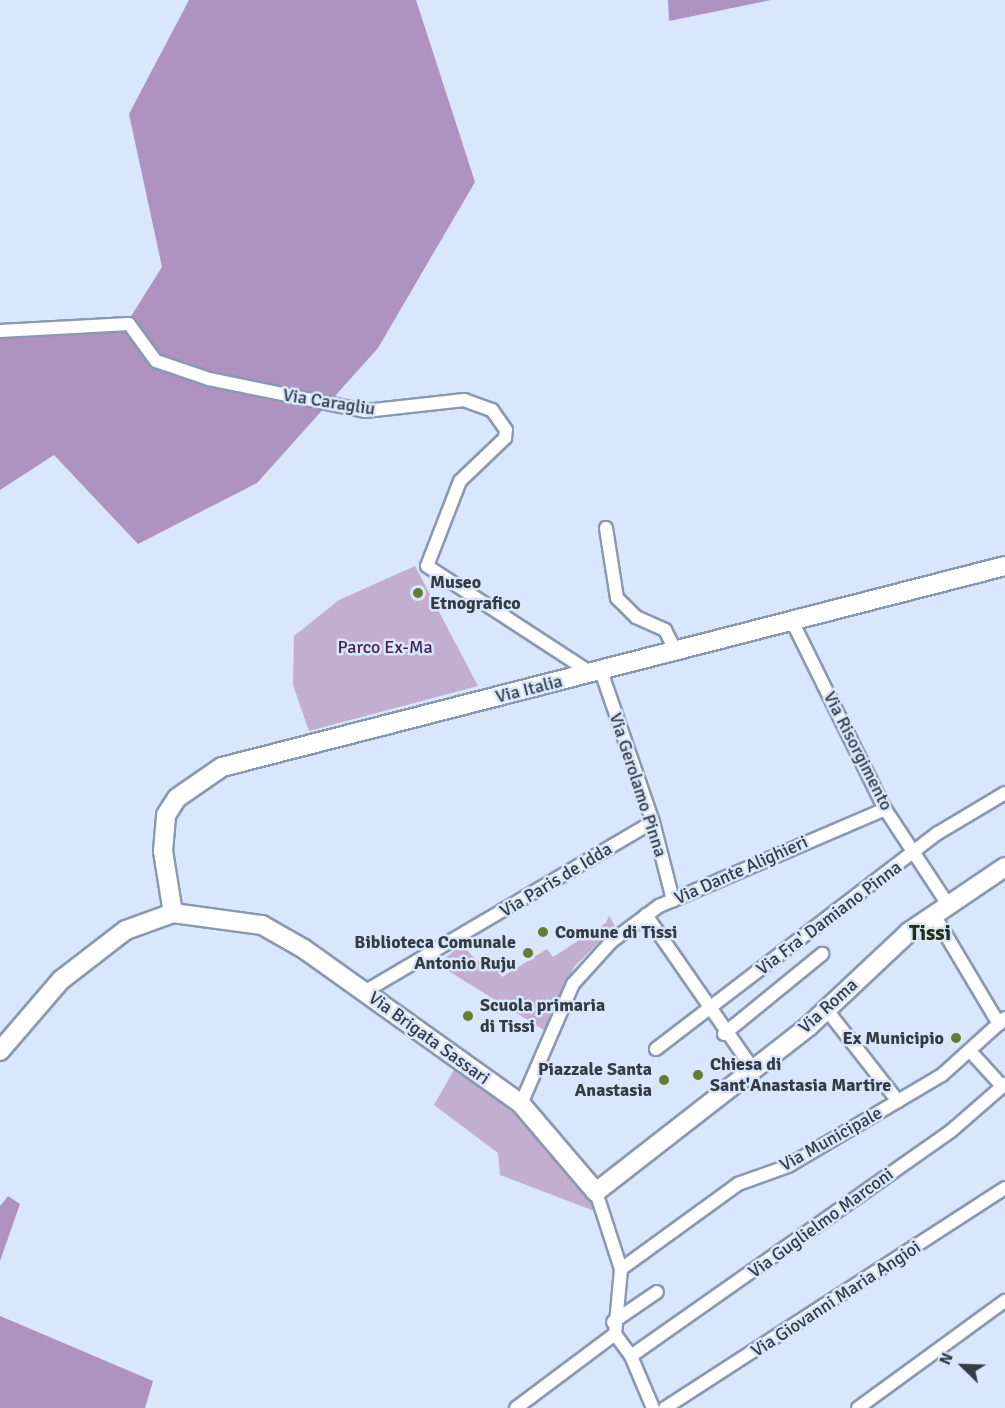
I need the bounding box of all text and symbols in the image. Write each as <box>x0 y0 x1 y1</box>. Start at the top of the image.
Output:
street label: Via Caragliu <box>281 384 377 420</box>
place label: Museo Etnografico <box>430 572 521 614</box>
marker: Museo Etnografico <box>411 586 425 600</box>
park label: Parco Ex-Ma <box>337 636 433 658</box>
street label: Via Italia <box>493 670 565 708</box>
street label: Via Risorgimento <box>819 688 897 814</box>
street label: Via Gerolamo Pinna <box>604 710 672 860</box>
street label: Via Dante Alighieri <box>671 831 811 909</box>
street label: Via Paris de Idda <box>496 838 616 922</box>
street label: Via Fra' Damiano Pinna <box>752 856 906 980</box>
district label: Tissi <box>909 920 951 946</box>
place label: Comune di Tissi <box>555 921 677 943</box>
marker: Comune di Tissi <box>536 925 550 939</box>
place label: Biblioteca Comunale Antonio Ruju <box>354 932 516 974</box>
marker: Biblioteca Comunale Antonio Ruju <box>521 946 535 960</box>
street label: Via Roma <box>794 974 862 1038</box>
street label: Via Brigata Sassari <box>364 987 494 1089</box>
place label: Scuola primaria di Tissi <box>480 995 605 1038</box>
marker: Scuola primaria di Tissi <box>461 1009 475 1023</box>
place label: Ex Municipio <box>842 1027 944 1049</box>
marker: Ex Municipio <box>949 1031 963 1045</box>
place label: Chiesa di Sant'Anastasia Martire <box>710 1054 891 1096</box>
place label: Piazzale Santa Anastasia <box>538 1059 652 1102</box>
marker: Chiesa di Sant'Anastasia Martire <box>691 1068 705 1082</box>
marker: Piazzale Santa Anastasia <box>657 1073 671 1087</box>
street label: Via Municipale <box>776 1102 886 1176</box>
street label: Via Guglielmo Marconi <box>744 1163 898 1283</box>
street label: Via Giovanni Maria Angioi <box>747 1236 925 1362</box>
north arrow <box>933 1336 993 1396</box>
text: N <box>935 1350 958 1368</box>

